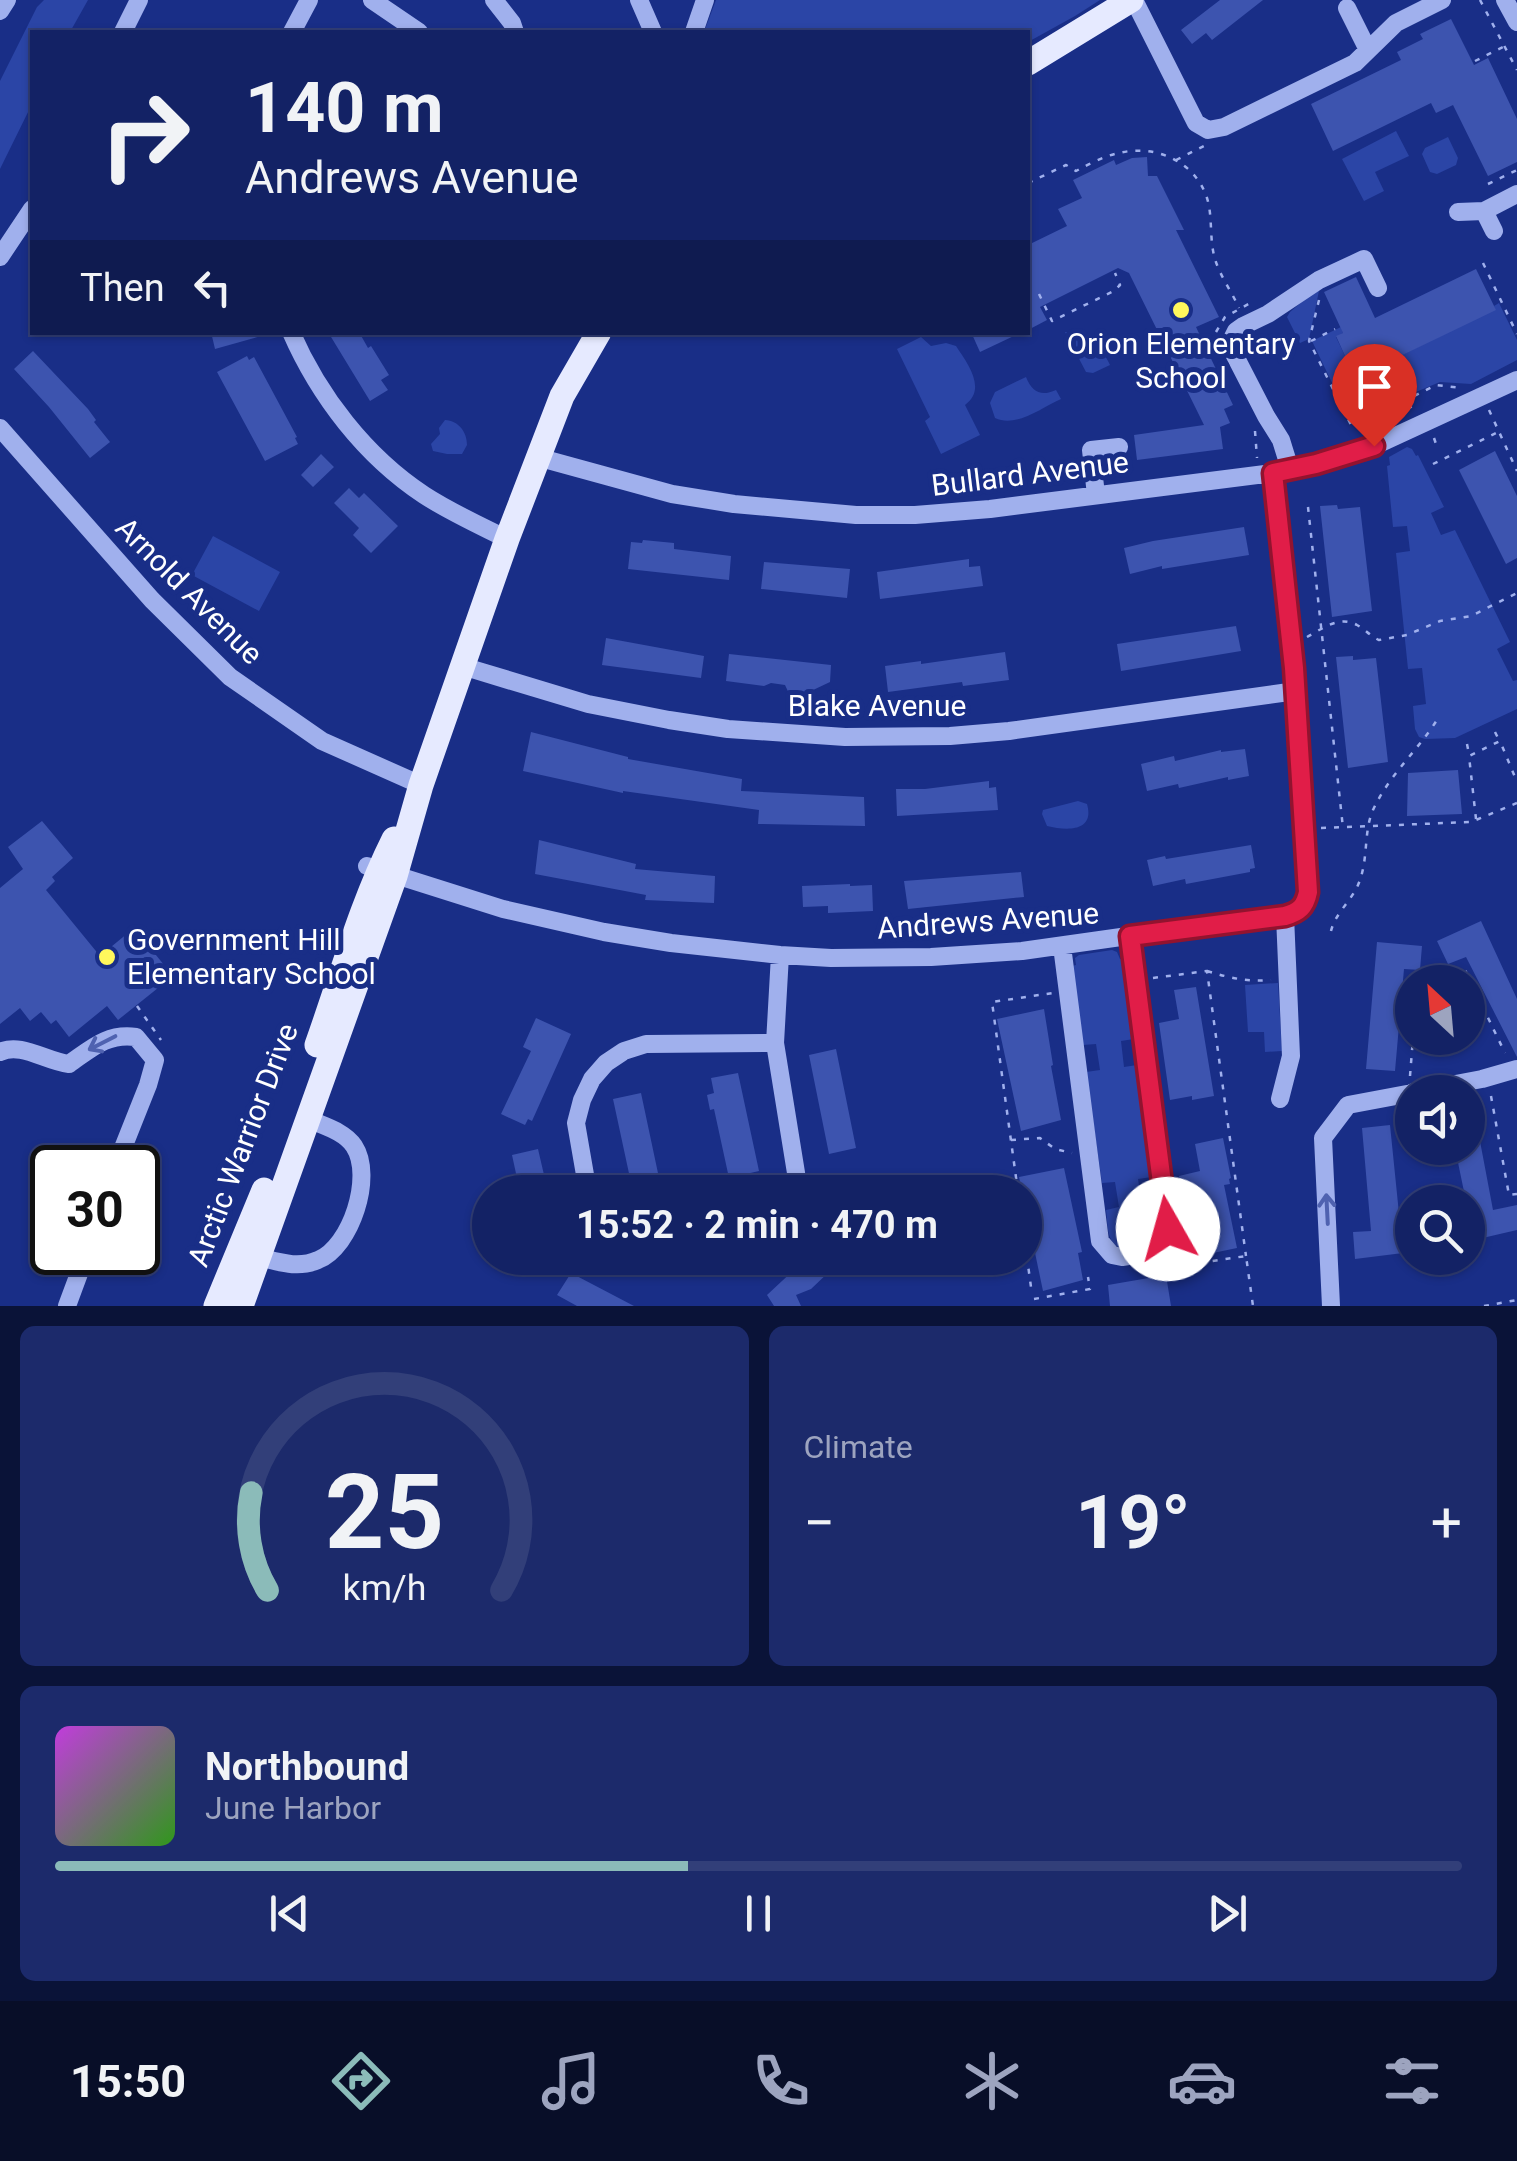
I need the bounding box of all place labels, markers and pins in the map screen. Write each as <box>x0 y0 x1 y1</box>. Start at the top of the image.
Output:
marker: Orion Elementary School <box>1170 299 1192 321</box>
place label: Orion Elementary School <box>1066 326 1296 395</box>
pin <box>1332 344 1417 447</box>
place label: Government Hill Elementary School <box>127 922 376 991</box>
marker: Government Hill Elementary School <box>96 946 118 968</box>

